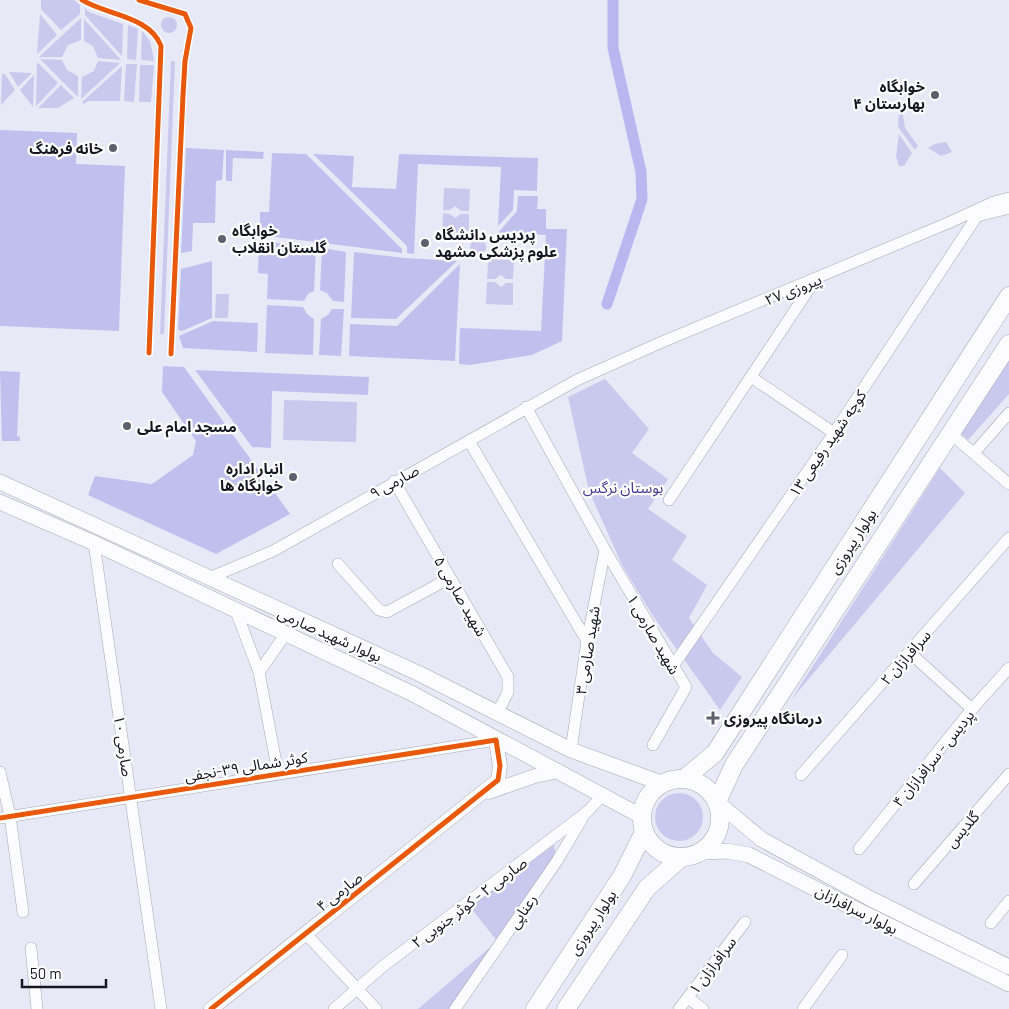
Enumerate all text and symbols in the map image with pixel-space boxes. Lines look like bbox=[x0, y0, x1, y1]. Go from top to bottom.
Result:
place label: خوابگاه بهارستان ۴ bbox=[853, 77, 926, 113]
marker: خوابگاه بهارستان ۴ bbox=[929, 89, 941, 101]
place label: خانه فرهنگ bbox=[29, 139, 104, 158]
marker: خانه فرهنگ bbox=[107, 142, 119, 154]
place label: خوابگاه گلستان انقلاب bbox=[232, 221, 327, 256]
place label: پردیس دانشگاه علوم پزشکی مشهد bbox=[435, 225, 557, 263]
marker: خوابگاه گلستان انقلاب bbox=[216, 233, 228, 245]
marker: پردیس دانشگاه علوم پزشکی مشهد bbox=[419, 237, 431, 249]
street label: پیروزی ۲۷ bbox=[762, 269, 825, 311]
street label: کوچه شهید رفیعی ۱۳ bbox=[785, 386, 871, 501]
place label: مسجد امام علی bbox=[137, 417, 237, 438]
marker: مسجد امام علی bbox=[121, 420, 133, 432]
place label: انبار اداره خوابگاه ها bbox=[220, 459, 284, 495]
street label: صارمی ۹ bbox=[366, 460, 422, 503]
marker: انبار اداره خوابگاه ها bbox=[287, 471, 299, 483]
park label: بوستان نرگس bbox=[583, 478, 663, 497]
street label: بولوار پیروزی bbox=[824, 505, 881, 578]
street label: شهید صارمی ۵ bbox=[430, 553, 491, 640]
street label: شهید صارمی ۱ bbox=[623, 591, 684, 678]
street label: بولوار شهید صارمی bbox=[275, 603, 385, 666]
street label: شهید صارمی ۳ bbox=[571, 604, 604, 696]
street label: سرافرازان ۲ bbox=[876, 626, 935, 689]
street label: پردیس - سرافرازان ۴ bbox=[888, 706, 979, 812]
place label: درمانگاه پیروزی bbox=[724, 709, 822, 729]
marker: درمانگاه پیروزی bbox=[706, 711, 720, 725]
street label: صارمی ۱۰ bbox=[110, 714, 137, 778]
street label: کوثر شمالی ۳۹-نجفی bbox=[183, 747, 310, 786]
street label: گلدیس bbox=[941, 807, 984, 851]
street label: صارمی ۲ - کوثر جنوبی ۲ bbox=[408, 853, 531, 952]
street label: صارمی ۴ bbox=[312, 867, 366, 915]
street label: بولوار سرافرازان bbox=[812, 881, 901, 938]
street label: بولوار پیروزی bbox=[564, 886, 621, 959]
street label: رعناپی bbox=[504, 890, 542, 933]
street label: سرافرازان ۱ bbox=[685, 933, 740, 998]
scale bar bbox=[22, 956, 106, 988]
text: 50 m bbox=[30, 964, 62, 982]

